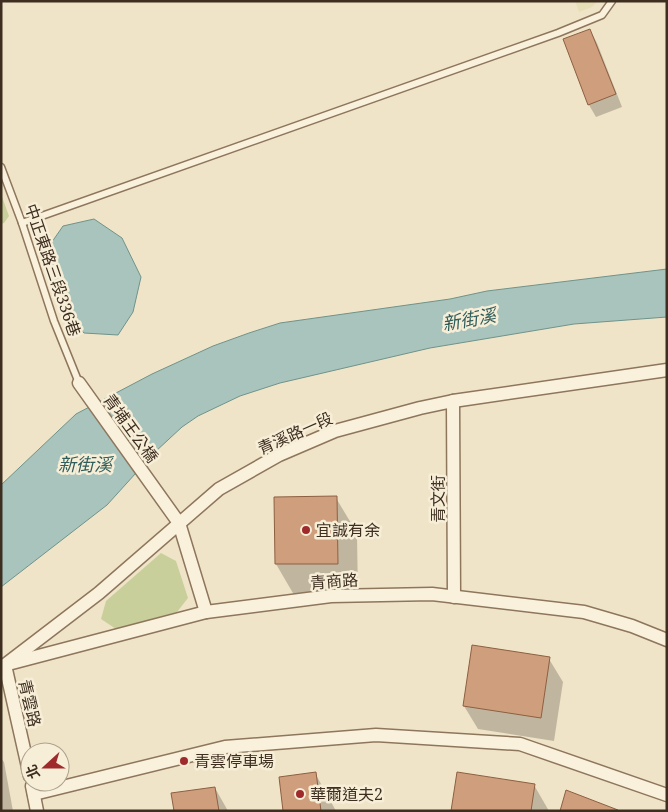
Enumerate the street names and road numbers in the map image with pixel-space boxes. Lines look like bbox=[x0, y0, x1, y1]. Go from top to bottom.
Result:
street label: 中正東路三段336巷 bbox=[20, 201, 86, 339]
street label: 青埔王公橋 bbox=[99, 389, 163, 467]
street label: 青溪路一段 bbox=[254, 407, 336, 459]
street label: 青文街 bbox=[427, 475, 449, 523]
street label: 青商路 bbox=[309, 568, 359, 594]
street label: 青雲路 bbox=[14, 677, 46, 729]

